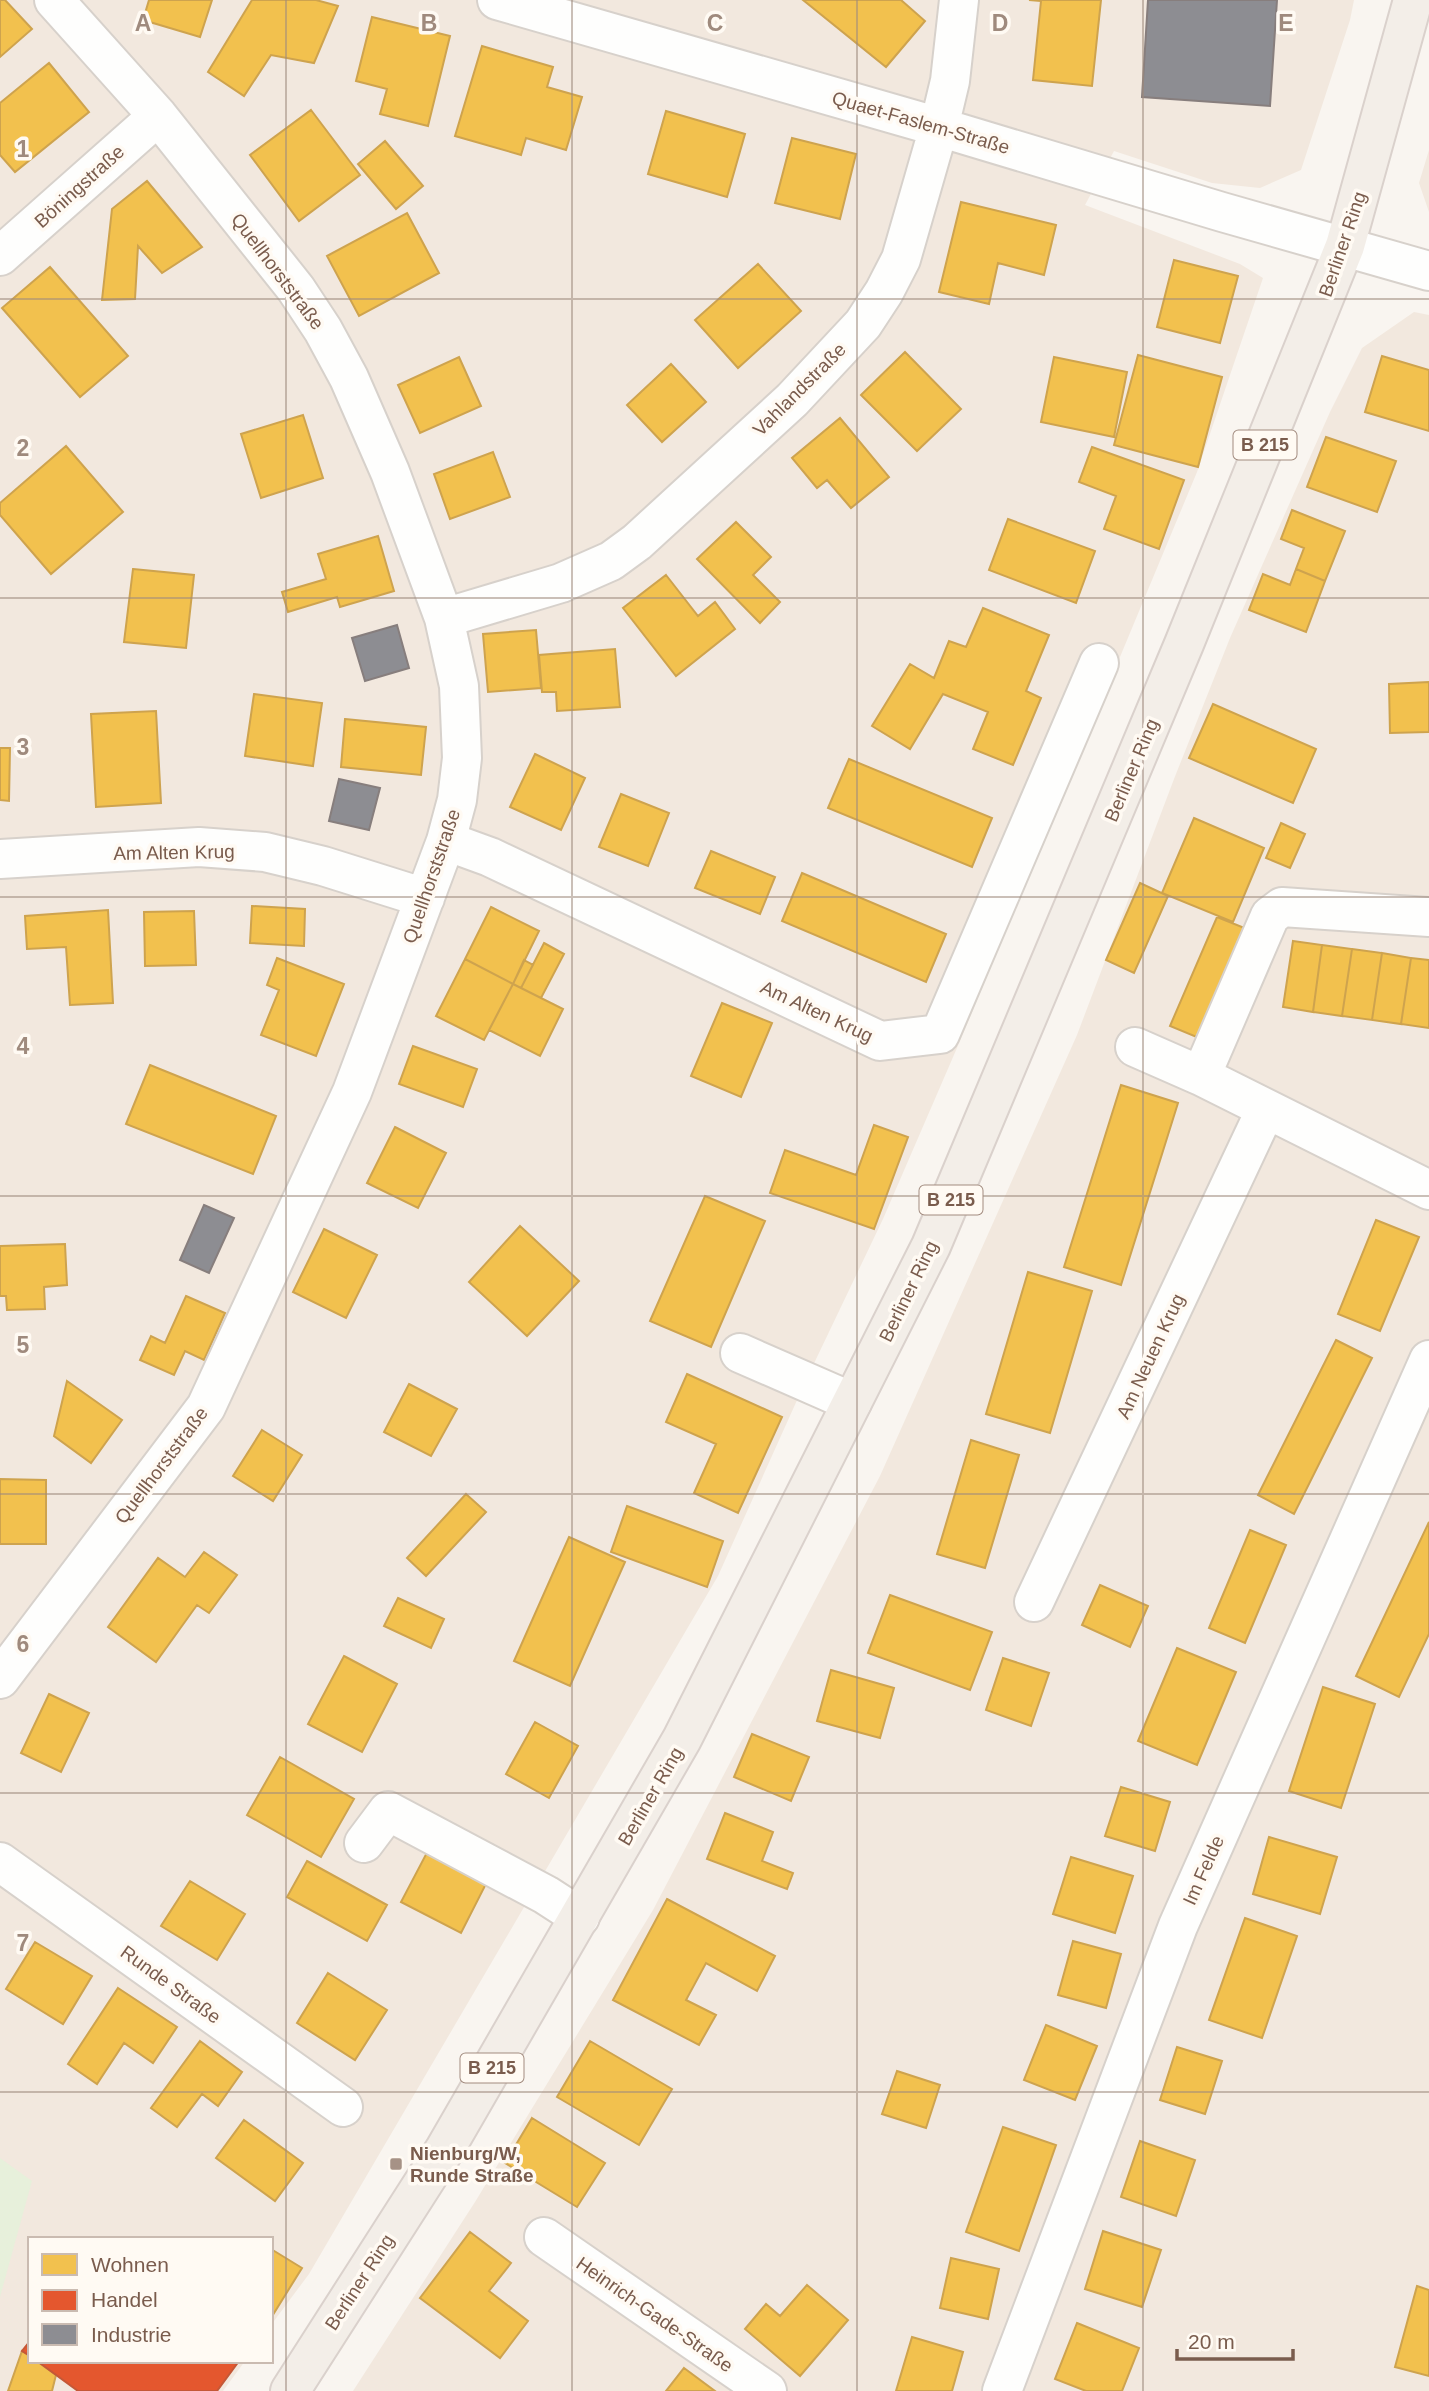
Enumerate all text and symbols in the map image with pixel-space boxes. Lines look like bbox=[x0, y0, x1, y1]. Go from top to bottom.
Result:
text: A bbox=[135, 10, 151, 36]
text: B bbox=[421, 10, 437, 36]
text: C bbox=[707, 10, 723, 36]
text: D bbox=[992, 10, 1008, 36]
text: E bbox=[1278, 10, 1294, 36]
street label: Quaet-Faslem-Straße bbox=[830, 87, 1012, 158]
text: 1 bbox=[17, 136, 30, 162]
street label: Böningstraße bbox=[30, 141, 128, 232]
street label: Berliner Ring bbox=[1315, 189, 1370, 300]
street label: Quellhorststraße bbox=[227, 209, 328, 334]
street label: Vahlandstraße bbox=[749, 339, 850, 440]
road number: B 215 bbox=[1234, 430, 1296, 460]
text: 2 bbox=[17, 435, 29, 461]
street label: Berliner Ring bbox=[1100, 716, 1163, 825]
text: 3 bbox=[17, 734, 29, 760]
street label: Quellhorststraße bbox=[399, 806, 464, 946]
street label: Am Alten Krug bbox=[113, 841, 235, 864]
street label: Am Alten Krug bbox=[757, 976, 876, 1047]
text: 4 bbox=[17, 1033, 30, 1059]
road number: B 215 bbox=[920, 1185, 982, 1214]
street label: Berliner Ring bbox=[875, 1237, 942, 1345]
street label: Am Neuen Krug bbox=[1112, 1291, 1189, 1422]
text: 5 bbox=[17, 1332, 30, 1358]
street label: Quellhorststraße bbox=[111, 1403, 212, 1528]
text: 6 bbox=[17, 1631, 29, 1657]
street label: Berliner Ring bbox=[614, 1743, 687, 1849]
street label: Im Felde bbox=[1179, 1832, 1228, 1908]
text: 7 bbox=[17, 1930, 29, 1956]
street label: Runde Straße bbox=[117, 1941, 225, 2028]
road number: B 215 bbox=[461, 2054, 524, 2082]
place label: Nienburg/W, Runde Straße bbox=[410, 2143, 534, 2186]
marker: Nienburg/W, Runde Straße bbox=[388, 2156, 404, 2172]
street label: Berliner Ring bbox=[321, 2230, 398, 2334]
legend bbox=[28, 2237, 273, 2363]
text: Wohnen bbox=[91, 2253, 169, 2276]
street label: Heinrich-Gade-Straße bbox=[573, 2253, 737, 2376]
text: Handel bbox=[91, 2288, 158, 2311]
scale bar bbox=[1177, 2318, 1292, 2362]
text: Industrie bbox=[91, 2323, 172, 2346]
text: 20 m bbox=[1188, 2330, 1235, 2353]

